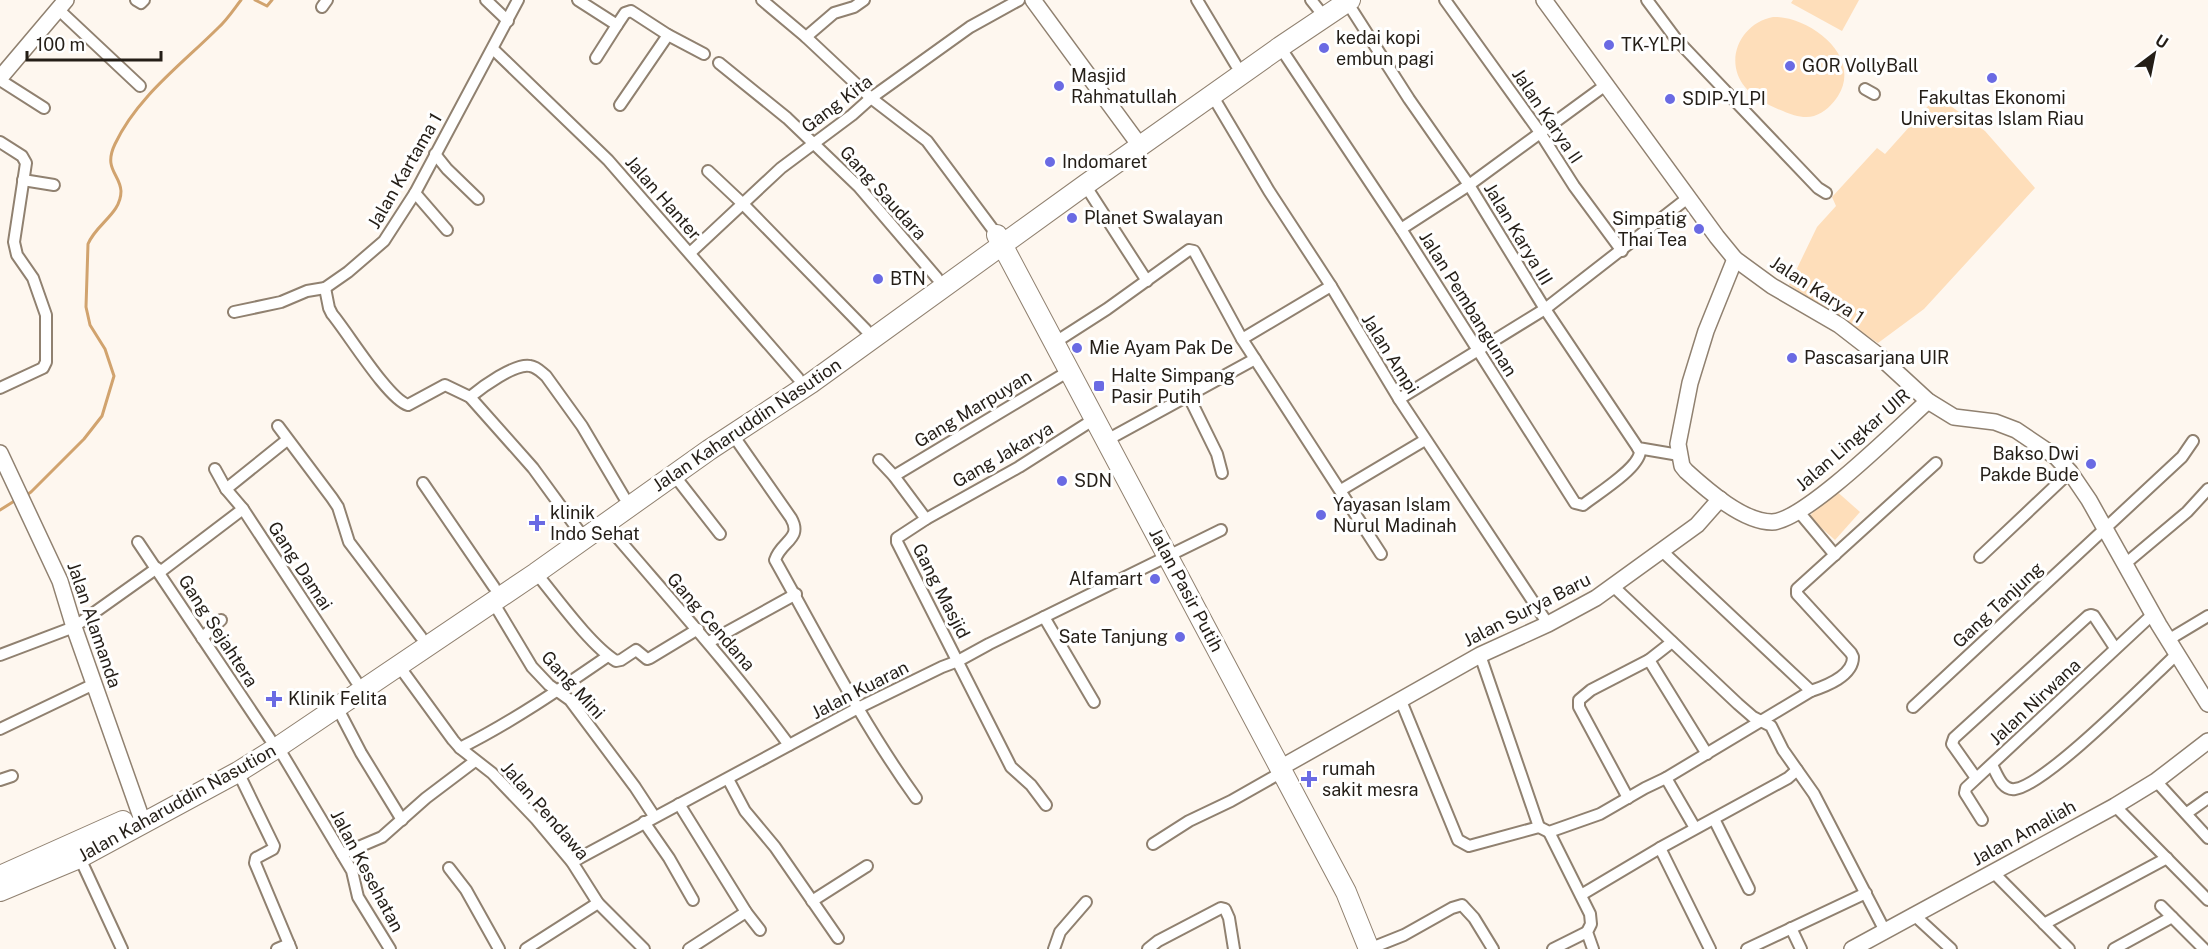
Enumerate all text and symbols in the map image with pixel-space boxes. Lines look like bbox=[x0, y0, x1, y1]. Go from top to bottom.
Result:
scale bar bbox=[27, 24, 160, 62]
north arrow bbox=[2124, 24, 2184, 84]
place label: kedai kopi embun pagi bbox=[1336, 27, 1434, 69]
text: U bbox=[2152, 31, 2172, 53]
text: 100 m bbox=[36, 34, 85, 55]
place label: TK-YLPI bbox=[1621, 34, 1686, 55]
marker: TK-YLPI bbox=[1602, 38, 1616, 52]
marker: kedai kopi embun pagi bbox=[1317, 41, 1331, 55]
place label: GOR VollyBall bbox=[1802, 55, 1919, 76]
marker: GOR VollyBall bbox=[1783, 59, 1797, 73]
street label: Jalan Karya II bbox=[1508, 64, 1587, 167]
place label: Masjid Rahmatullah bbox=[1071, 65, 1177, 107]
street label: Gang Kita bbox=[797, 70, 876, 137]
marker: Fakultas Ekonomi Universitas Islam Riau bbox=[1985, 71, 1999, 85]
marker: Masjid Rahmatullah bbox=[1052, 79, 1066, 93]
place label: Fakultas Ekonomi Universitas Islam Riau bbox=[1900, 87, 2084, 129]
place label: SDIP-YLPI bbox=[1682, 88, 1766, 109]
marker: SDIP-YLPI bbox=[1663, 92, 1677, 106]
street label: Jalan Kartama 1 bbox=[363, 109, 446, 232]
street label: Gang Saudara bbox=[836, 141, 931, 244]
street label: Jalan Hanter bbox=[621, 151, 706, 244]
place label: Indomaret bbox=[1062, 151, 1148, 172]
marker: Indomaret bbox=[1043, 155, 1057, 169]
street label: Jalan Karya III bbox=[1480, 179, 1557, 289]
place label: Planet Swalayan bbox=[1084, 207, 1223, 228]
place label: Simpatig Thai Tea bbox=[1612, 208, 1687, 250]
marker: Planet Swalayan bbox=[1065, 211, 1079, 225]
marker: Simpatig Thai Tea bbox=[1692, 222, 1706, 236]
street label: Jalan Pembangunan bbox=[1415, 227, 1522, 380]
street label: Jalan Karya 1 bbox=[1766, 252, 1868, 328]
place label: BTN bbox=[890, 268, 926, 289]
marker: BTN bbox=[871, 272, 885, 286]
street label: Jalan Ampi bbox=[1358, 310, 1423, 398]
place label: Mie Ayam Pak De bbox=[1089, 337, 1233, 358]
marker: Mie Ayam Pak De bbox=[1070, 341, 1084, 355]
place label: Pascasarjana UIR bbox=[1804, 347, 1949, 368]
marker: Pascasarjana UIR bbox=[1785, 351, 1799, 365]
street label: Jalan Kaharuddin Nasution bbox=[649, 354, 845, 496]
street label: Gang Marpuyan bbox=[910, 365, 1035, 452]
place label: Halte Simpang Pasir Putih bbox=[1111, 365, 1235, 407]
marker: Halte Simpang Pasir Putih bbox=[1092, 379, 1106, 393]
street label: Jalan Lingkar UIR bbox=[1791, 384, 1914, 495]
street label: Gang Jakarya bbox=[949, 417, 1057, 492]
place label: Bakso Dwi Pakde Bude bbox=[1979, 443, 2079, 485]
marker: Bakso Dwi Pakde Bude bbox=[2084, 457, 2098, 471]
place label: SDN bbox=[1074, 470, 1112, 491]
marker: SDN bbox=[1055, 474, 1069, 488]
place label: Yayasan Islam Nurul Madinah bbox=[1333, 494, 1457, 536]
place label: klinik Indo Sehat bbox=[550, 502, 640, 544]
marker: Yayasan Islam Nurul Madinah bbox=[1314, 508, 1328, 522]
marker: klinik Indo Sehat bbox=[528, 514, 546, 532]
street label: Gang Damai bbox=[264, 517, 337, 614]
street label: Jalan Pasir Putih bbox=[1145, 524, 1228, 655]
street label: Gang Masjid bbox=[908, 540, 974, 642]
street label: Gang Tanjung bbox=[1948, 557, 2047, 652]
street label: Jalan Alamanda bbox=[63, 559, 126, 691]
street label: Gang Cendana bbox=[663, 568, 760, 675]
place label: Alfamart bbox=[1069, 568, 1143, 589]
street label: Jalan Surya Baru bbox=[1460, 568, 1594, 651]
street label: Gang Sejahtera bbox=[174, 571, 263, 691]
marker: Alfamart bbox=[1148, 572, 1162, 586]
place label: Sate Tanjung bbox=[1058, 626, 1168, 647]
marker: Sate Tanjung bbox=[1173, 630, 1187, 644]
street label: Gang Mini bbox=[537, 646, 609, 723]
street label: Jalan Nirwana bbox=[1985, 654, 2084, 749]
street label: Jalan Kuaran bbox=[808, 656, 912, 723]
place label: Klinik Felita bbox=[288, 688, 387, 709]
marker: Klinik Felita bbox=[265, 690, 283, 708]
street label: Jalan Kaharuddin Nasution bbox=[74, 739, 279, 866]
street label: Jalan Pendawa bbox=[497, 757, 594, 864]
place label: rumah sakit mesra bbox=[1322, 758, 1419, 800]
marker: rumah sakit mesra bbox=[1300, 770, 1318, 788]
street label: Jalan Amaliah bbox=[1968, 795, 2079, 870]
street label: Jalan Kesehatan bbox=[326, 806, 409, 935]

